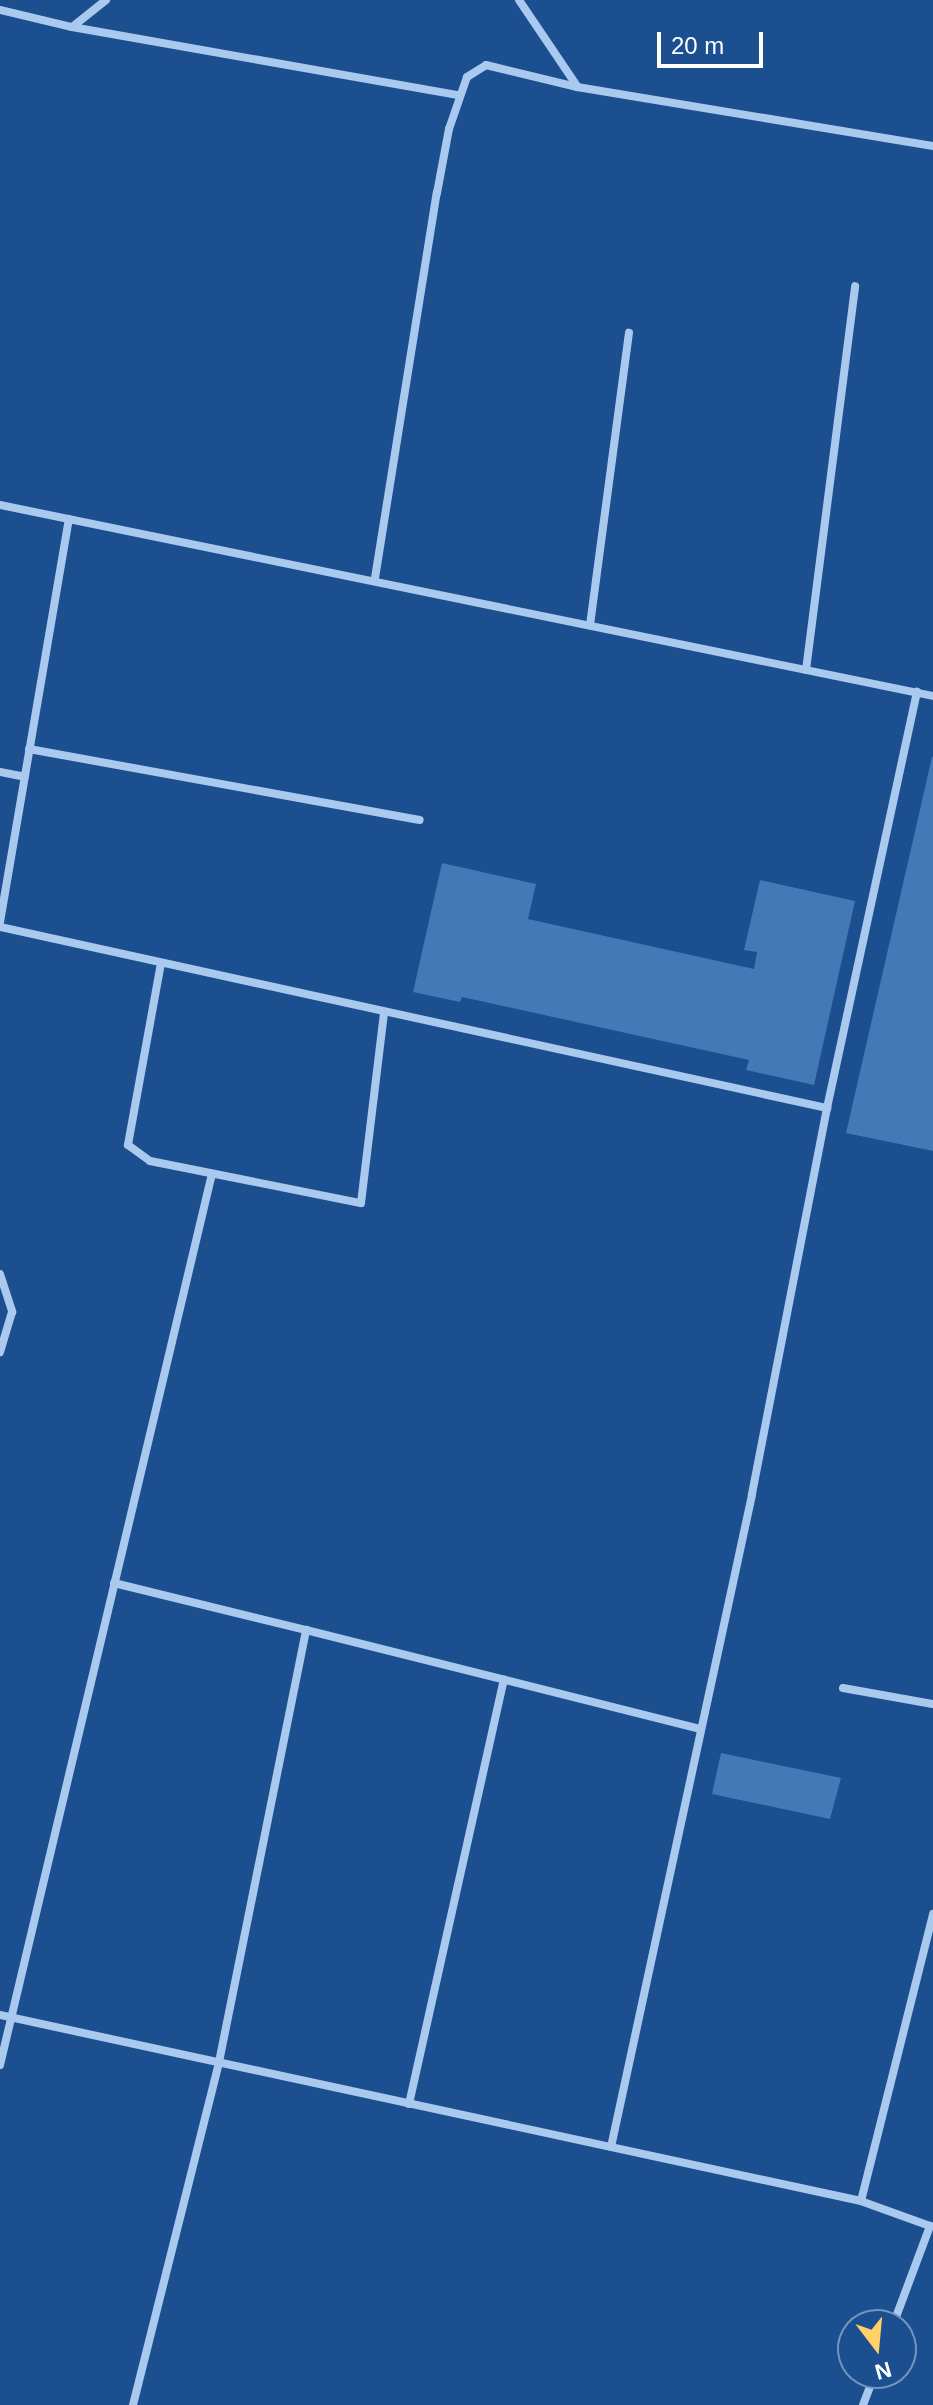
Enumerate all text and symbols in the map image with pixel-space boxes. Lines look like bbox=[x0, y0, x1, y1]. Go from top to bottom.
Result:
scale bar bbox=[661, 16, 767, 66]
text: 20 m bbox=[671, 32, 724, 59]
north arrow bbox=[837, 2309, 917, 2389]
text: N bbox=[872, 2356, 894, 2385]

